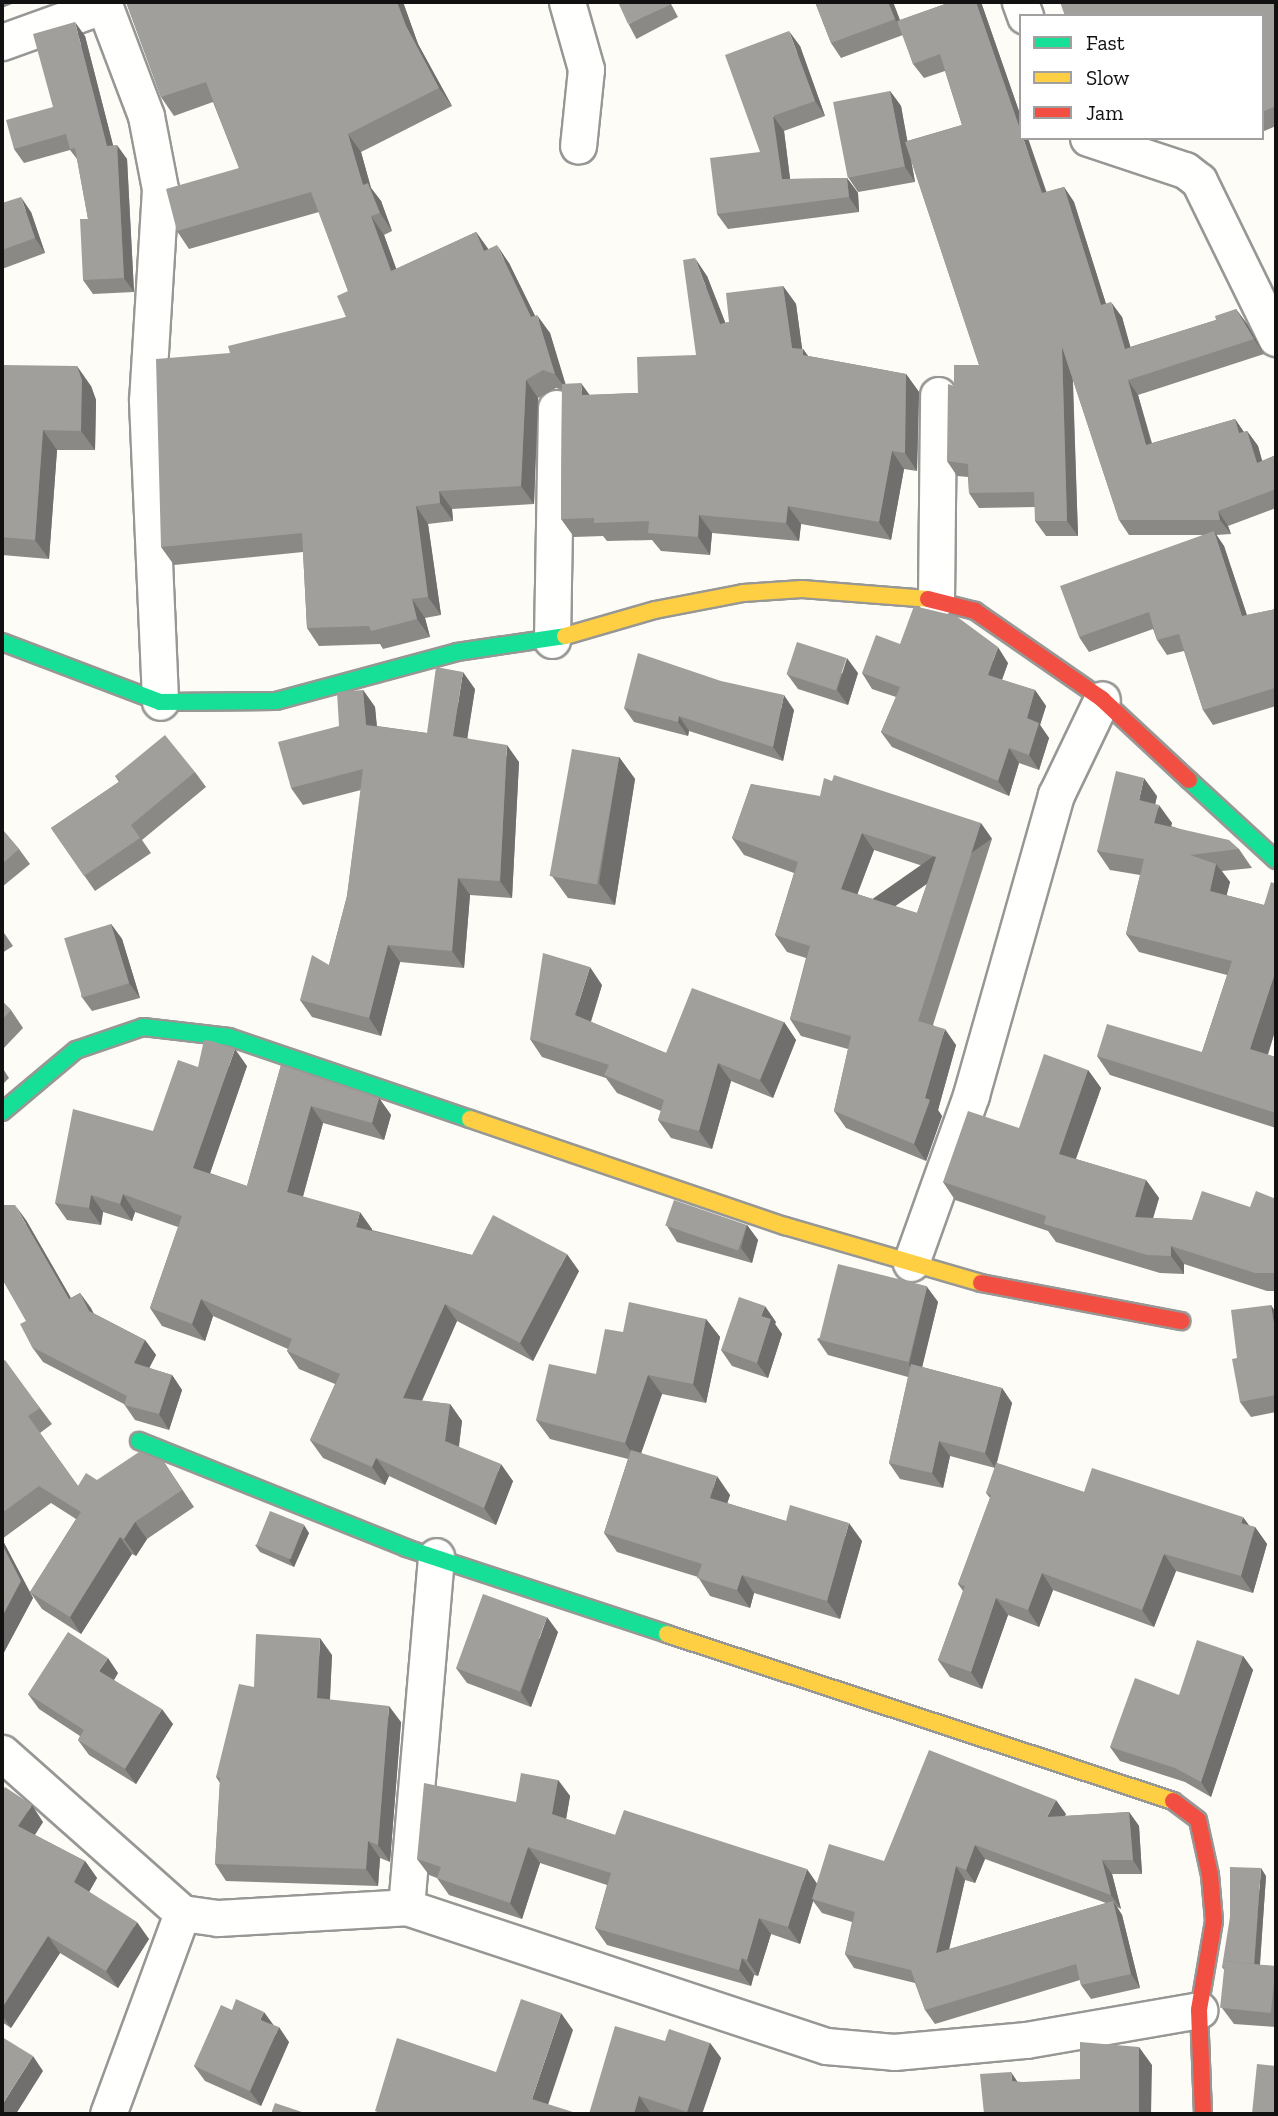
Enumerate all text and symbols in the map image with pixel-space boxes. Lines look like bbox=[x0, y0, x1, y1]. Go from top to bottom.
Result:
legend bbox=[1019, 14, 1264, 140]
text: Fast bbox=[1086, 30, 1125, 55]
text: Slow bbox=[1086, 65, 1129, 90]
text: Jam bbox=[1086, 100, 1123, 125]

